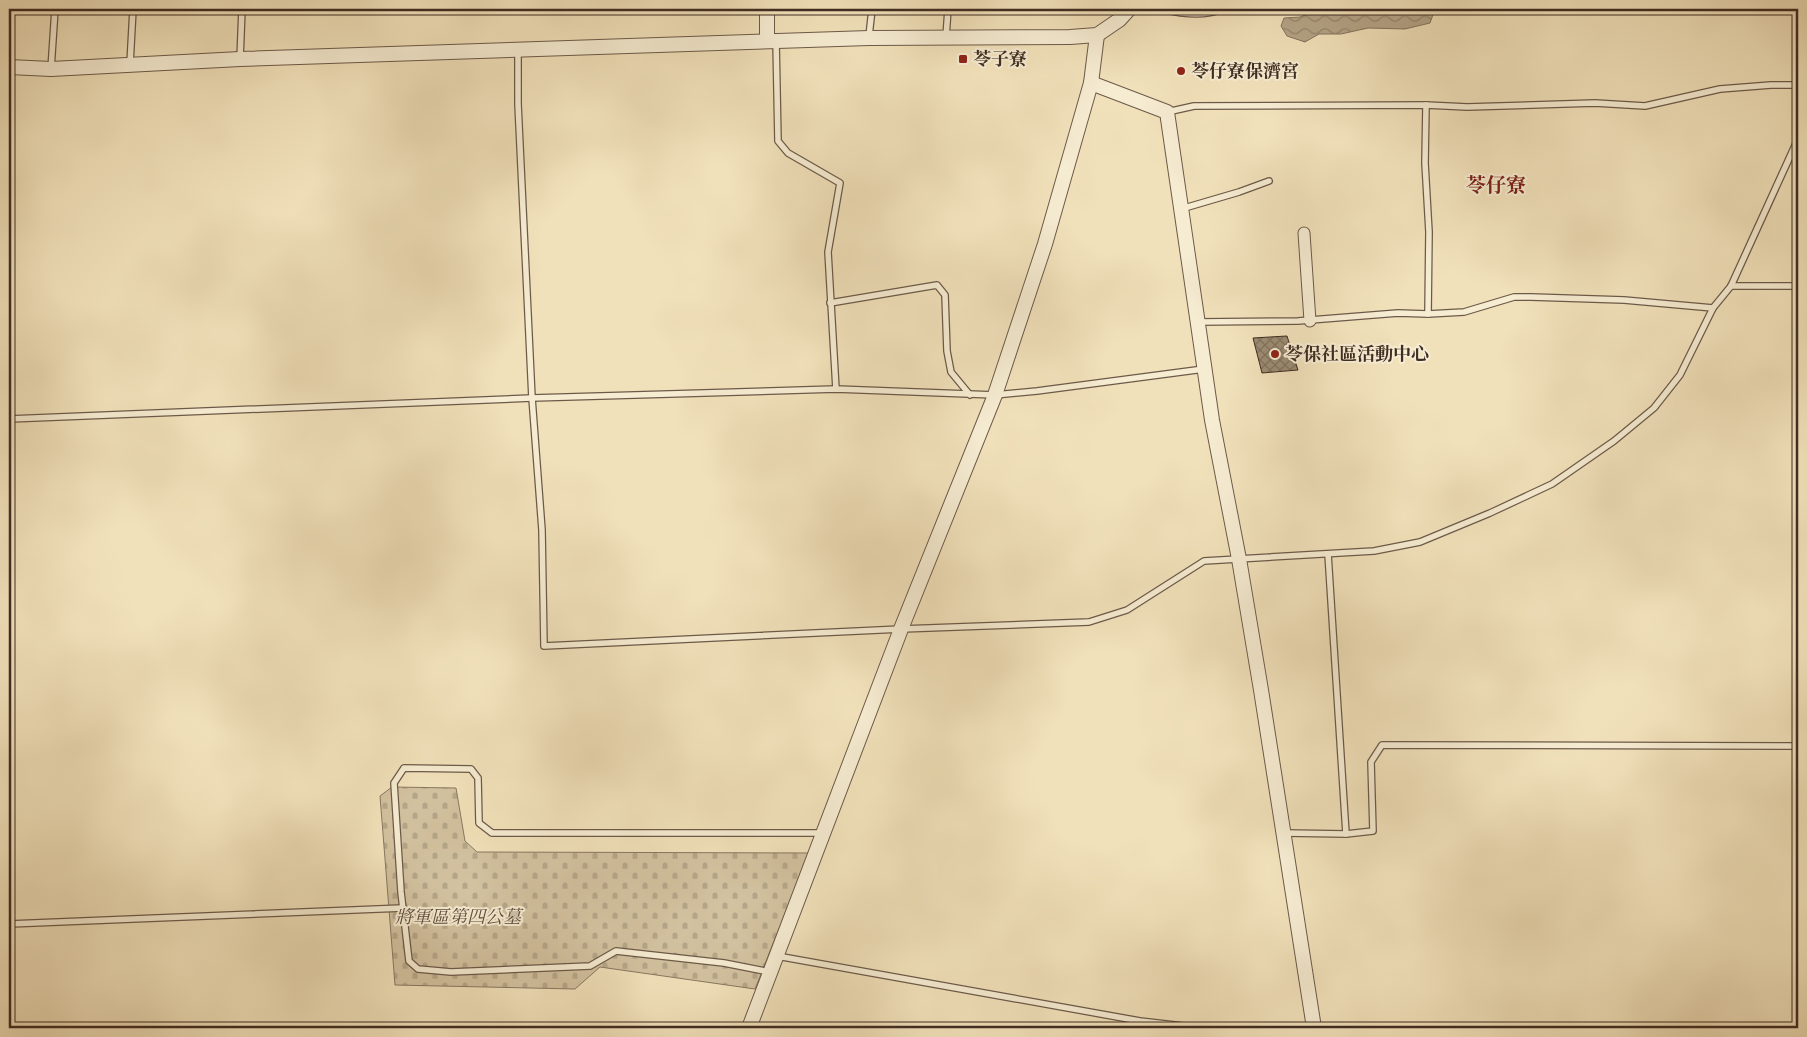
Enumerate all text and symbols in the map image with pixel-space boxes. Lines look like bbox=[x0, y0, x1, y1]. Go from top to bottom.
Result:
place label: 苓子寮 bbox=[973, 48, 1027, 71]
marker: 苓子寮 bbox=[957, 53, 969, 65]
place label: 苓仔寮保濟宮 bbox=[1191, 60, 1299, 83]
marker: 苓仔寮保濟宮 bbox=[1175, 65, 1187, 77]
district label: 苓仔寮 bbox=[1466, 174, 1526, 199]
place label: 苓保社區活動中心 bbox=[1285, 343, 1429, 366]
marker: 苓保社區活動中心 bbox=[1269, 348, 1281, 360]
park label: 將軍區第四公墓 bbox=[395, 906, 524, 929]

